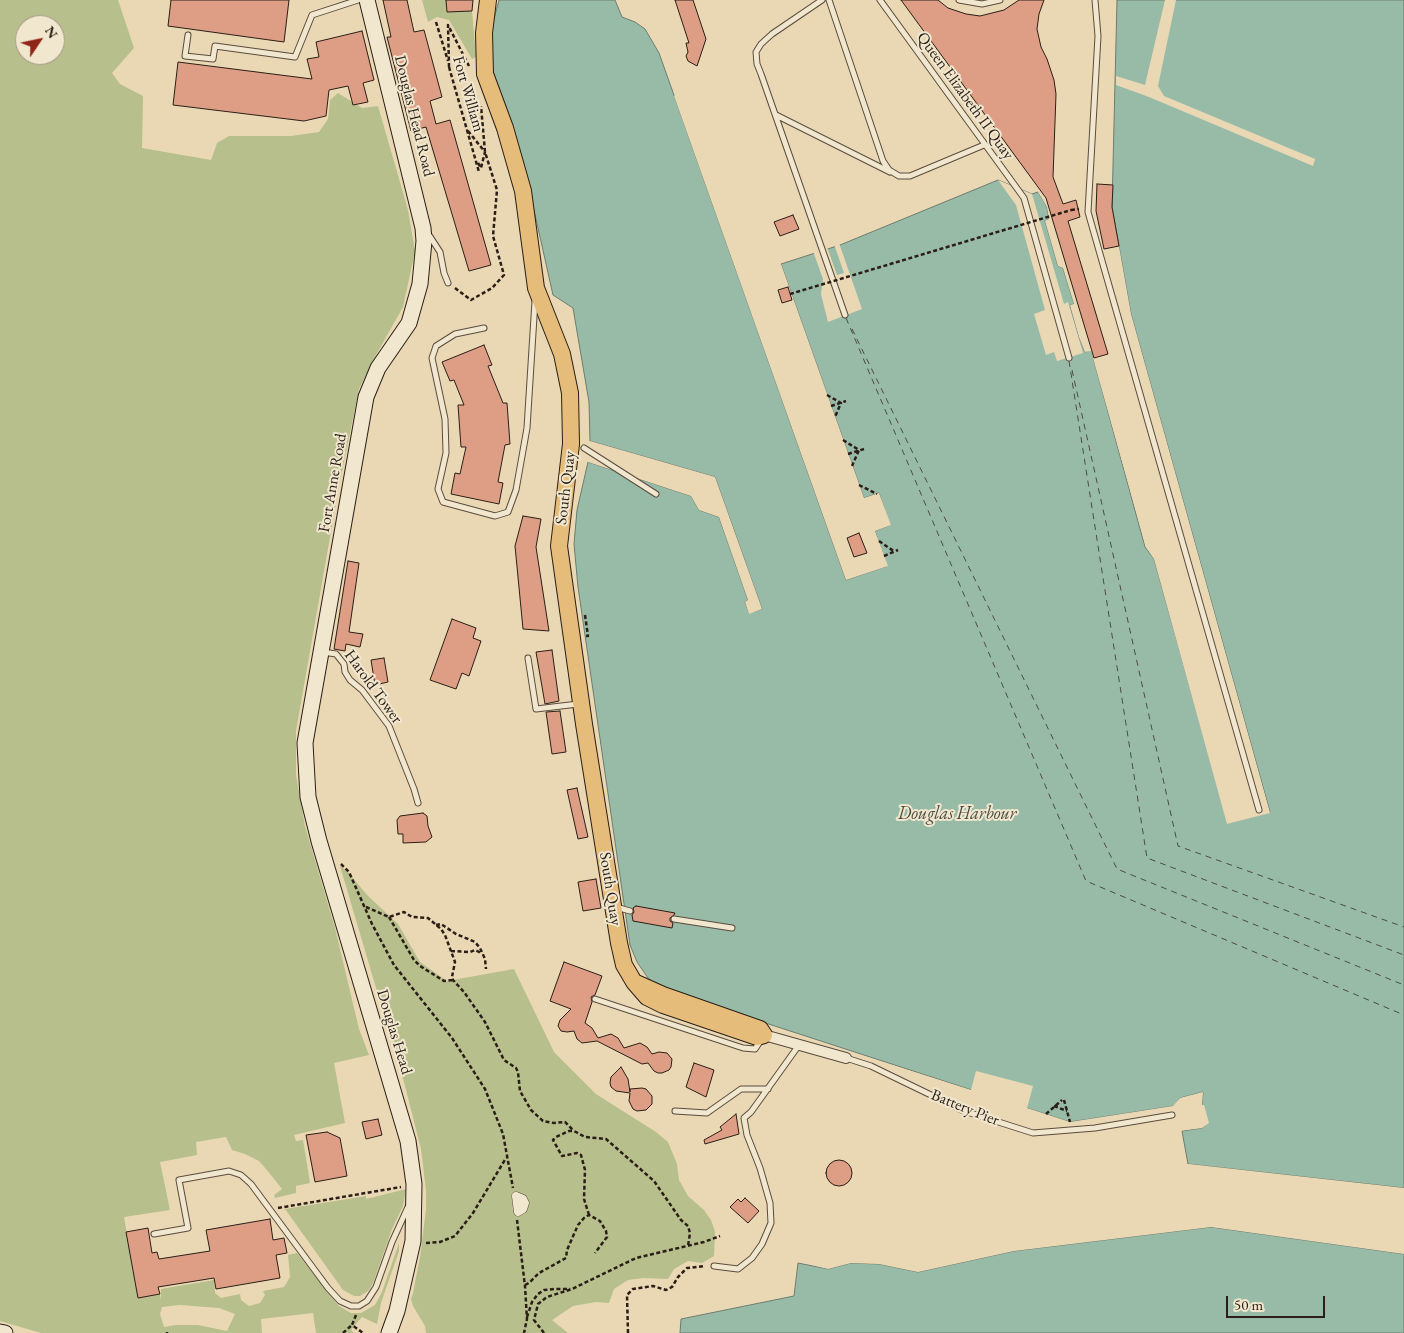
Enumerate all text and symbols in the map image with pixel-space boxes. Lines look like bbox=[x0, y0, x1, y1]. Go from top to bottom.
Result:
north arrow bbox=[15, 15, 65, 65]
text: N bbox=[41, 22, 62, 42]
street label: Queen Elizabeth II Quay bbox=[912, 29, 1018, 163]
street label: Douglas Head Road bbox=[390, 53, 438, 179]
street label: Fort William bbox=[448, 54, 488, 134]
street label: Fort Anne Road bbox=[315, 432, 351, 534]
street label: South Quay bbox=[552, 450, 580, 526]
street label: Harold Tower bbox=[340, 646, 406, 728]
water label: Douglas Harbour bbox=[898, 803, 1016, 825]
street label: South Quay bbox=[595, 851, 625, 927]
street label: Douglas Head bbox=[372, 987, 416, 1077]
street label: Battery Pier bbox=[928, 1086, 1002, 1130]
scale bar bbox=[1229, 1286, 1328, 1318]
text: 50 m bbox=[1234, 1295, 1263, 1314]

